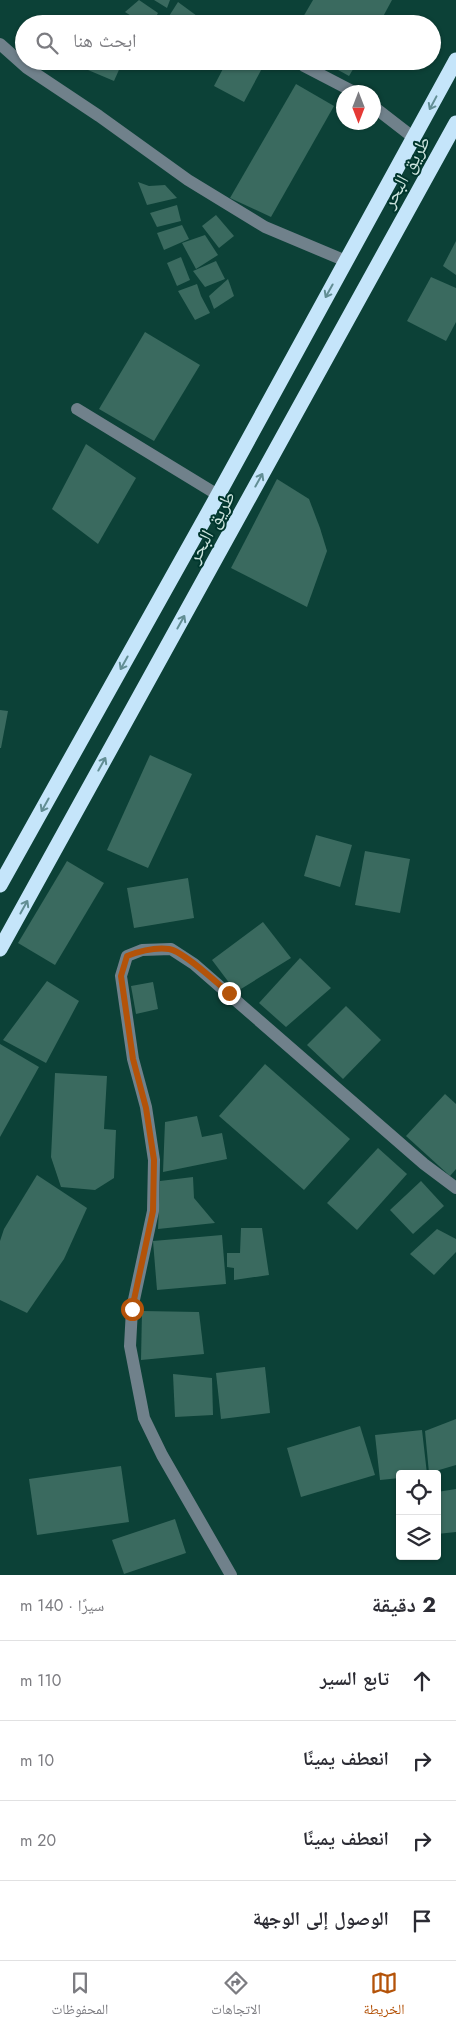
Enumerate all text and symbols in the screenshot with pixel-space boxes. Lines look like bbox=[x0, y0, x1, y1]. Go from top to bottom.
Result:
search box bbox=[15, 15, 441, 70]
text: ابحث هنا bbox=[73, 27, 137, 54]
icon: search bbox=[33, 29, 61, 57]
north arrow bbox=[336, 85, 381, 130]
one-way arrow bbox=[428, 95, 437, 110]
street label: طريق البحر bbox=[375, 131, 437, 214]
one-way arrow bbox=[324, 284, 334, 299]
one-way arrow bbox=[255, 473, 265, 488]
street label: طريق البحر bbox=[180, 486, 242, 569]
one-way arrow bbox=[176, 615, 186, 630]
one-way arrow bbox=[119, 656, 129, 671]
one-way arrow bbox=[97, 757, 107, 772]
one-way arrow bbox=[39, 797, 49, 812]
one-way arrow bbox=[19, 900, 29, 914]
route end bbox=[218, 982, 241, 1005]
route start bbox=[121, 1298, 144, 1321]
map controls bbox=[396, 1470, 441, 1560]
button: locate bbox=[396, 1470, 441, 1515]
button: layers bbox=[396, 1515, 441, 1560]
text: 2 دقيقة bbox=[372, 1590, 436, 1620]
text: سيرًا · 140 m bbox=[20, 1594, 104, 1617]
text: تابع السير bbox=[320, 1665, 389, 1692]
icon: ahead bbox=[408, 1667, 436, 1695]
text: 110 m bbox=[20, 1669, 61, 1692]
text: انعطف يمينًا bbox=[303, 1745, 389, 1772]
icon: right bbox=[408, 1747, 436, 1775]
text: 10 m bbox=[20, 1749, 54, 1772]
text: انعطف يمينًا bbox=[303, 1825, 389, 1852]
icon: right bbox=[408, 1827, 436, 1855]
text: 20 m bbox=[20, 1829, 56, 1852]
text: الوصول إلى الوجهة bbox=[253, 1905, 389, 1932]
icon: arrive bbox=[408, 1907, 436, 1935]
tab: المحفوظات bbox=[51, 1969, 108, 2023]
tab: الاتجاهات bbox=[211, 1969, 261, 2023]
tab: الخريطة bbox=[363, 1969, 405, 2023]

